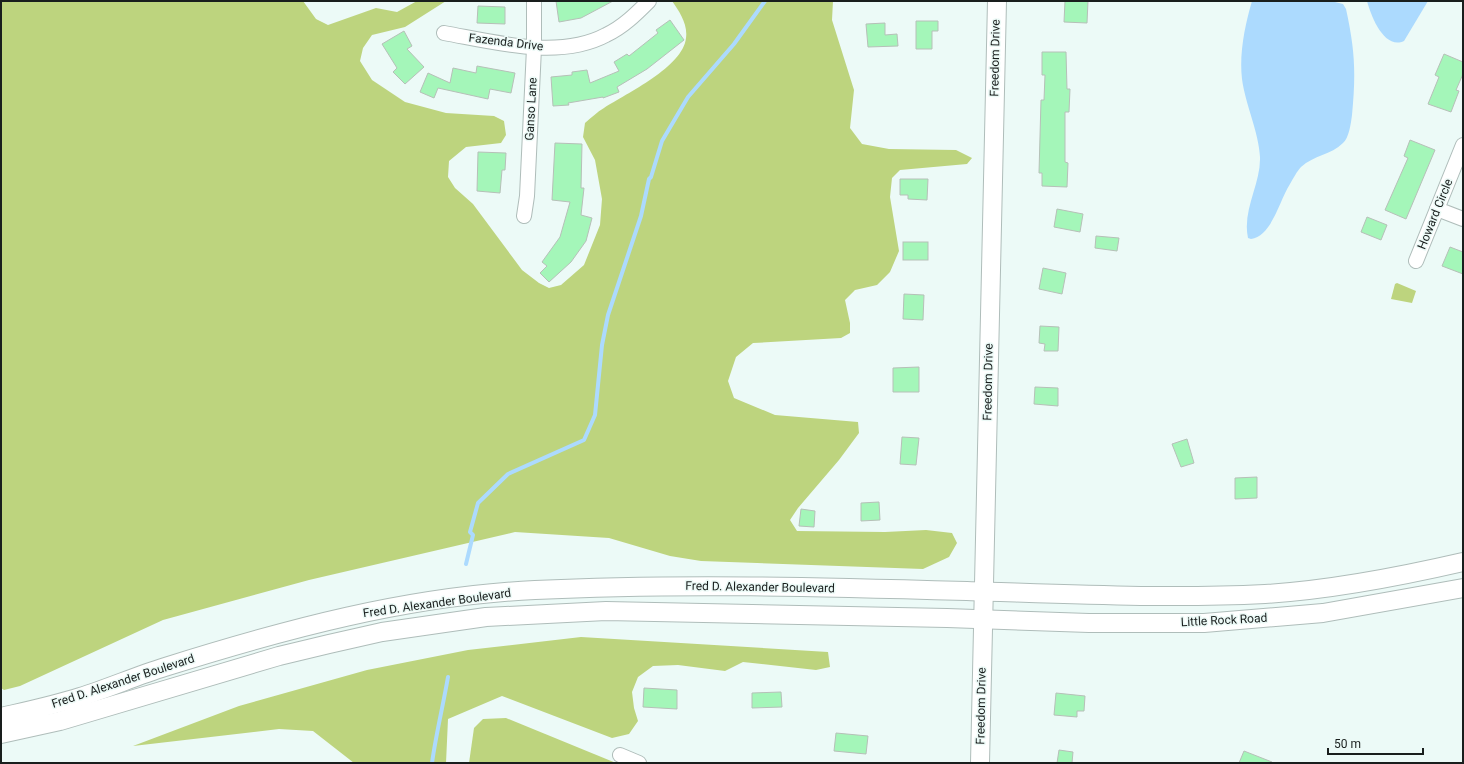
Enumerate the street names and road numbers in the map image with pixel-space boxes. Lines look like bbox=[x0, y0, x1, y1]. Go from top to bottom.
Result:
street label: Freedom Drive bbox=[987, 19, 1003, 97]
street label: Fazenda Drive bbox=[468, 30, 544, 54]
street label: Ganso Lane bbox=[522, 77, 540, 141]
street label: Howard Circle bbox=[1414, 177, 1456, 251]
street label: Freedom Drive bbox=[980, 343, 996, 421]
street label: Fred D. Alexander Boulevard bbox=[685, 579, 835, 595]
street label: Fred D. Alexander Boulevard bbox=[362, 586, 512, 620]
street label: Little Rock Road bbox=[1180, 611, 1268, 629]
street label: Fred D. Alexander Boulevard bbox=[50, 651, 196, 711]
street label: Freedom Drive bbox=[973, 667, 989, 745]

